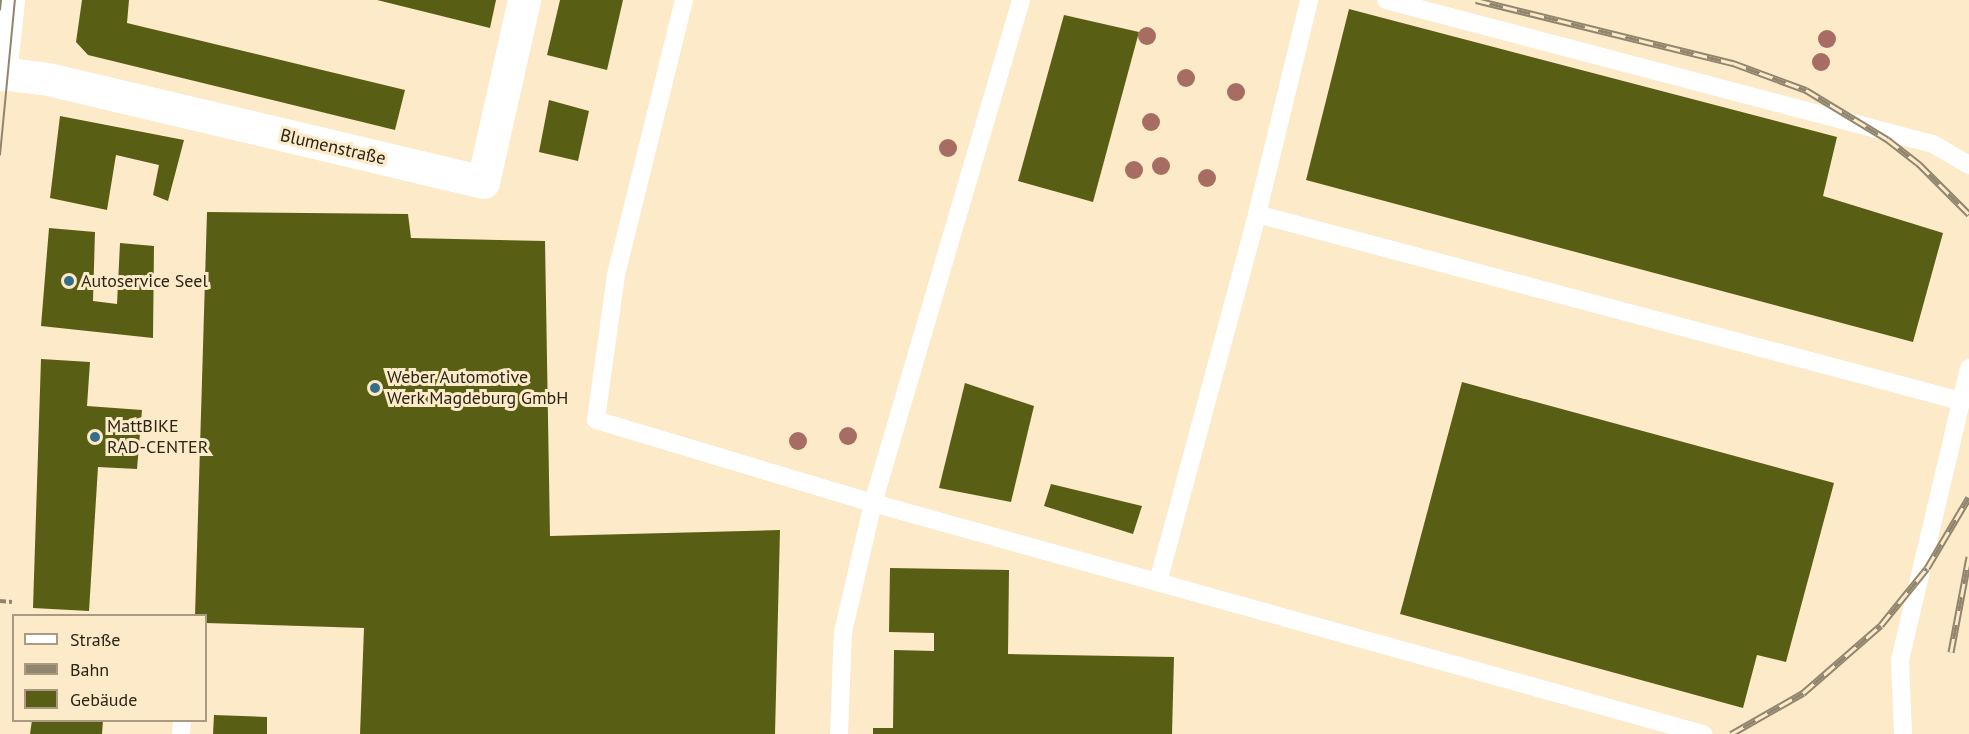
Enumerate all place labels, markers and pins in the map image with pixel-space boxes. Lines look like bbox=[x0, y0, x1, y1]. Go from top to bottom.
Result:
place label: Autoservice Seel bbox=[81, 270, 208, 292]
marker: Autoservice Seel bbox=[62, 274, 76, 288]
place label: Weber Automotive Werk Magdeburg GmbH bbox=[387, 367, 569, 410]
marker: Weber Automotive Werk Magdeburg GmbH bbox=[368, 381, 382, 395]
place label: MattBIKE RAD-CENTER bbox=[107, 416, 208, 458]
marker: MattBIKE RAD-CENTER bbox=[88, 430, 102, 444]

